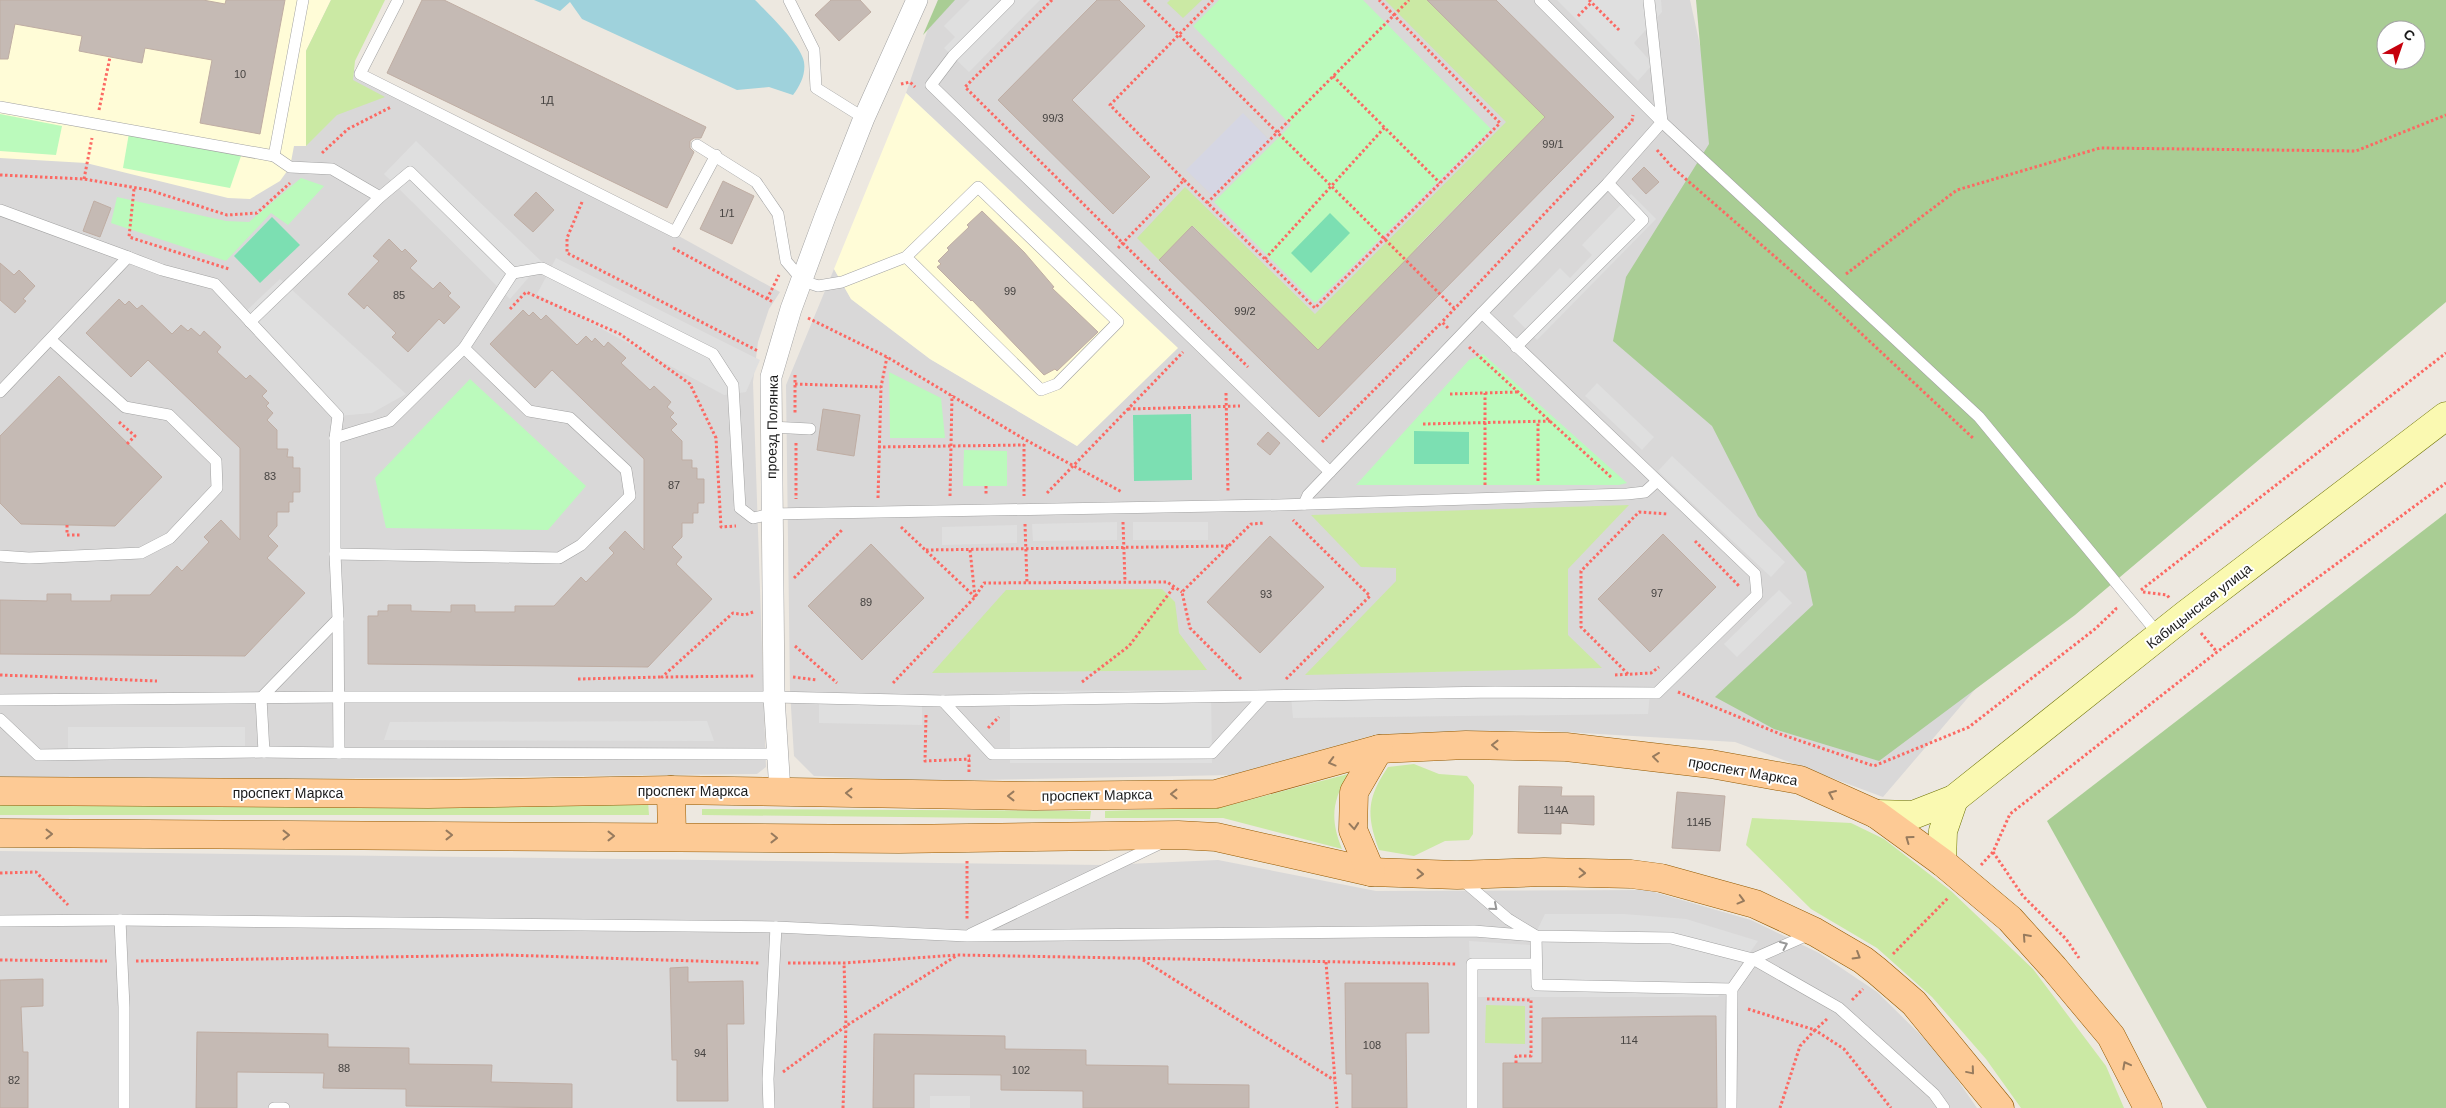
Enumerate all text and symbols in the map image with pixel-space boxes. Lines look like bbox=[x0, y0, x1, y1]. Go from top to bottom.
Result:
north arrow bbox=[2376, 20, 2426, 70]
text: С bbox=[2400, 26, 2418, 44]
house number: 10 bbox=[234, 68, 246, 80]
house number: 1Д bbox=[540, 94, 554, 106]
house number: 99/3 bbox=[1042, 112, 1064, 124]
house number: 99/1 bbox=[1542, 138, 1564, 150]
house number: 1/1 bbox=[719, 207, 735, 219]
house number: 99 bbox=[1004, 285, 1016, 297]
house number: 85 bbox=[393, 289, 405, 301]
house number: 99/2 bbox=[1234, 305, 1256, 317]
street label: проезд Полянка bbox=[763, 375, 781, 479]
house number: 83 bbox=[264, 470, 276, 482]
house number: 87 bbox=[668, 479, 680, 491]
street label: Кабицынская улица bbox=[2143, 560, 2255, 652]
house number: 97 bbox=[1651, 587, 1663, 599]
house number: 93 bbox=[1260, 588, 1272, 600]
house number: 89 bbox=[860, 596, 872, 608]
one-way arrow bbox=[1490, 740, 1498, 750]
one-way arrow bbox=[1652, 752, 1660, 763]
street label: проспект Маркса bbox=[1687, 754, 1799, 789]
one-way arrow bbox=[1328, 756, 1336, 767]
street label: проспект Маркса bbox=[638, 783, 748, 799]
street label: проспект Маркса bbox=[233, 785, 343, 801]
street label: проспект Маркса bbox=[1042, 786, 1153, 804]
one-way arrow bbox=[845, 788, 852, 798]
one-way arrow bbox=[1170, 789, 1178, 799]
one-way arrow bbox=[1828, 790, 1837, 800]
one-way arrow bbox=[1007, 791, 1015, 801]
house number: 114А bbox=[1544, 804, 1569, 816]
house number: 114Б bbox=[1687, 816, 1711, 828]
one-way arrow bbox=[1348, 822, 1359, 830]
one-way arrow bbox=[45, 829, 53, 839]
one-way arrow bbox=[282, 830, 290, 840]
one-way arrow bbox=[445, 830, 453, 840]
one-way arrow bbox=[608, 831, 615, 841]
one-way arrow bbox=[770, 833, 778, 843]
one-way arrow bbox=[1906, 836, 1915, 844]
one-way arrow bbox=[1578, 867, 1586, 878]
one-way arrow bbox=[1416, 869, 1424, 879]
one-way arrow bbox=[1737, 894, 1746, 905]
one-way arrow bbox=[1488, 901, 1497, 910]
one-way arrow bbox=[2023, 934, 2032, 943]
one-way arrow bbox=[1779, 941, 1788, 952]
one-way arrow bbox=[1851, 950, 1860, 960]
house number: 114 bbox=[1620, 1034, 1638, 1046]
house number: 108 bbox=[1363, 1039, 1381, 1051]
house number: 94 bbox=[694, 1047, 706, 1059]
one-way arrow bbox=[2122, 1061, 2132, 1070]
house number: 88 bbox=[338, 1062, 350, 1074]
house number: 102 bbox=[1012, 1064, 1030, 1076]
one-way arrow bbox=[1965, 1065, 1973, 1074]
house number: 82 bbox=[8, 1074, 20, 1086]

